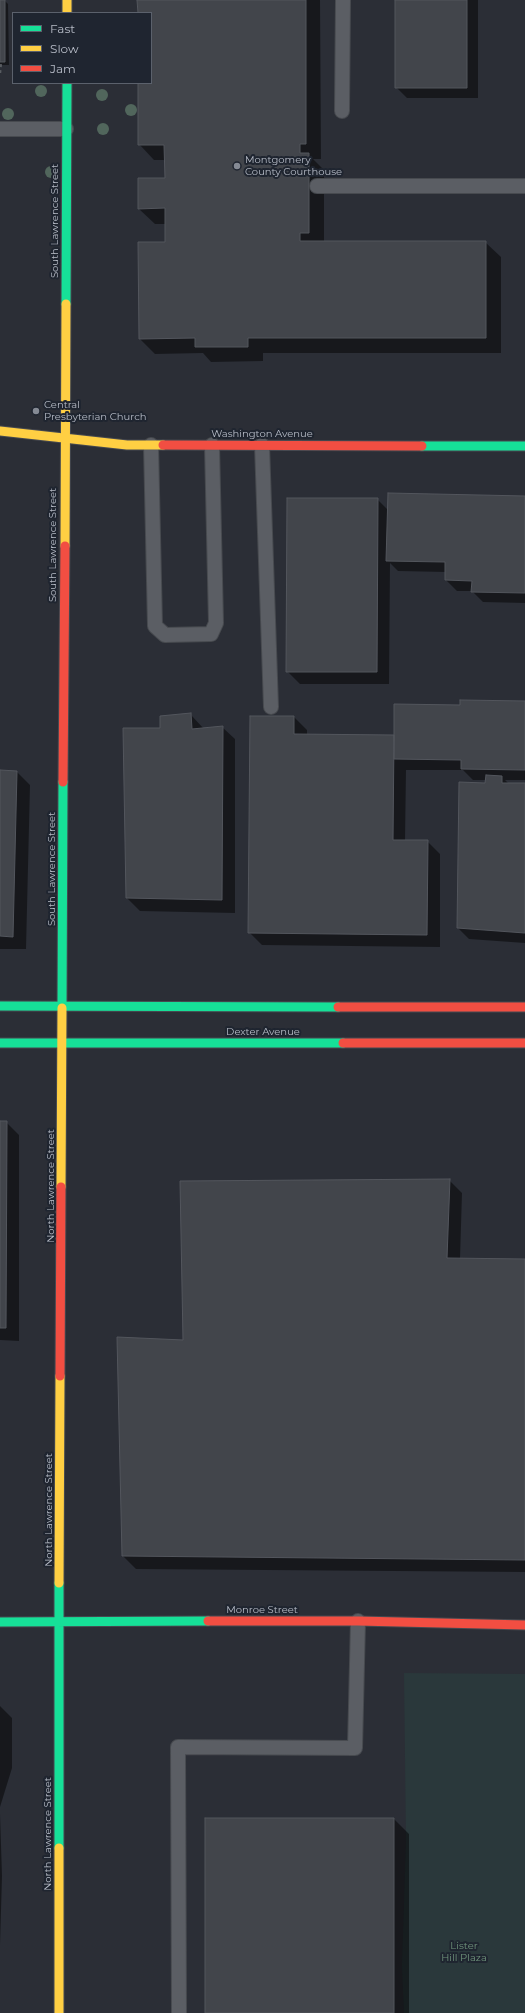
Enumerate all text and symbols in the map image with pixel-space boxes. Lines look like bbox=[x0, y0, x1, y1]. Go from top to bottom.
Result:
legend bbox=[12, 12, 152, 84]
text: Fast bbox=[50, 21, 75, 36]
text: Slow bbox=[50, 41, 79, 56]
text: Jam bbox=[50, 61, 76, 76]
place label: Montgomery County Courthouse bbox=[245, 154, 342, 178]
marker: Montgomery County Courthouse bbox=[232, 161, 242, 171]
street label: South Lawrence Street bbox=[49, 164, 61, 278]
place label: Central Presbyterian Church bbox=[44, 399, 146, 422]
marker: Central Presbyterian Church bbox=[31, 406, 41, 416]
street label: Washington Avenue bbox=[211, 428, 313, 440]
street label: South Lawrence Street bbox=[47, 488, 59, 602]
street label: South Lawrence Street bbox=[46, 812, 58, 926]
street label: Dexter Avenue bbox=[226, 1026, 300, 1038]
street label: North Lawrence Street bbox=[45, 1129, 57, 1243]
street label: North Lawrence Street bbox=[43, 1453, 55, 1567]
street label: Monroe Street bbox=[226, 1604, 298, 1616]
street label: North Lawrence Street bbox=[42, 1777, 54, 1891]
park label: Lister Hill Plaza bbox=[441, 1940, 487, 1964]

